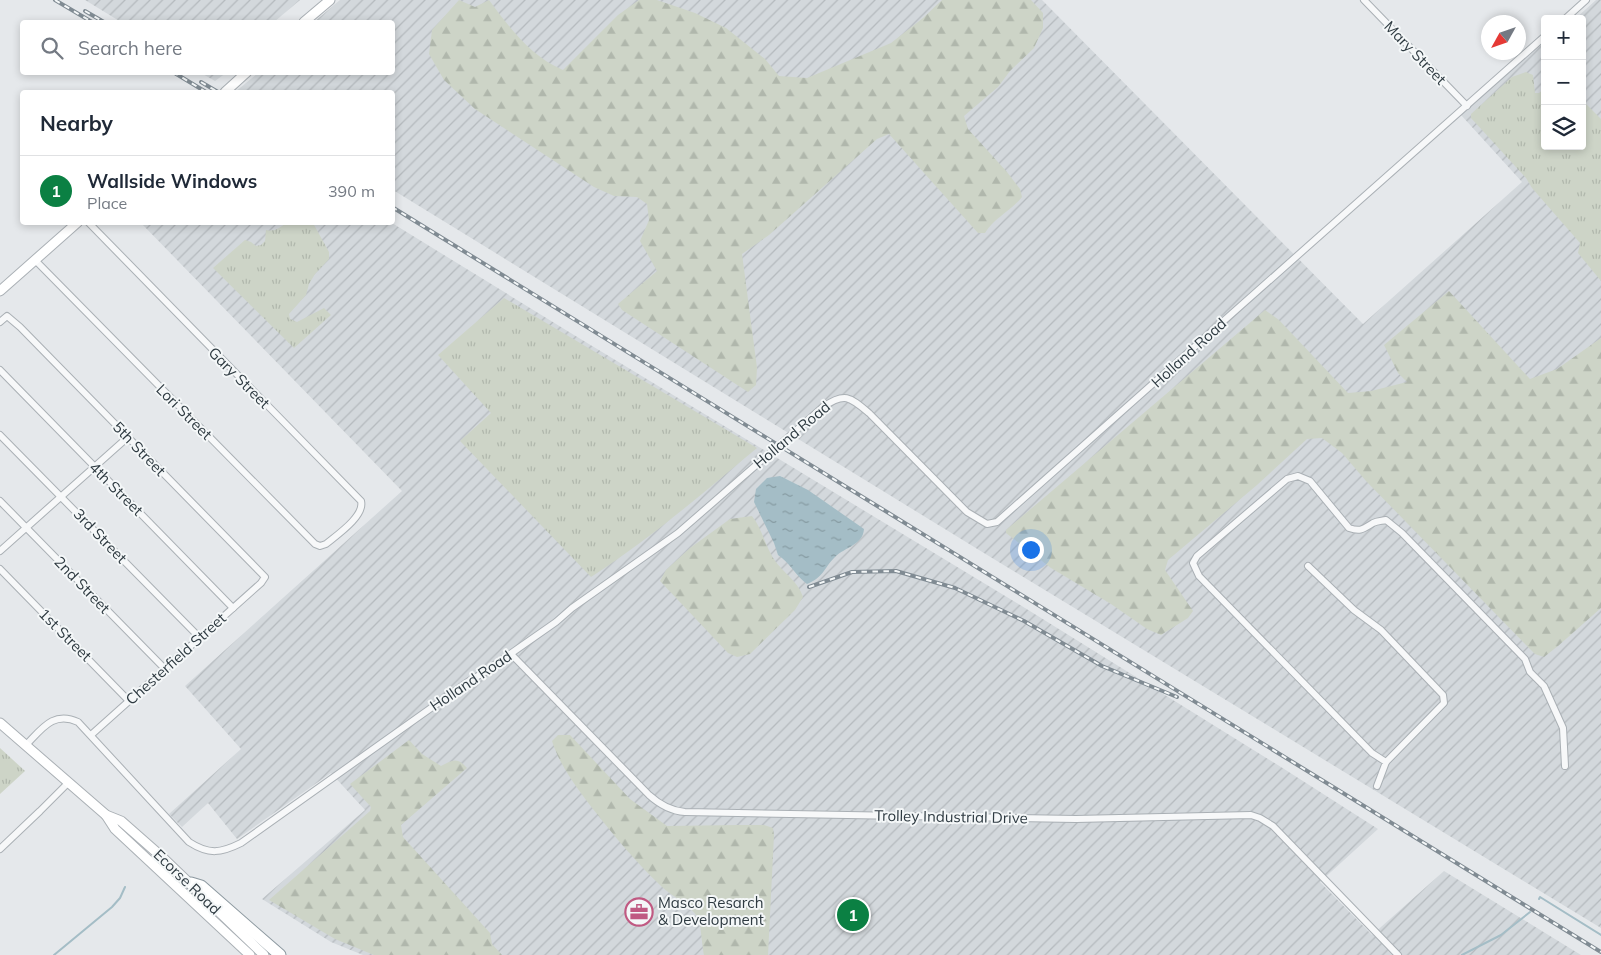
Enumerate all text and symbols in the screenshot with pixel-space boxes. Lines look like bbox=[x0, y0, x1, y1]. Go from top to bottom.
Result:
north arrow bbox=[1481, 15, 1526, 60]
map controls bbox=[1541, 15, 1586, 150]
button: + bbox=[1541, 15, 1586, 60]
street label: Mary Street bbox=[1380, 17, 1450, 88]
search box bbox=[20, 20, 395, 75]
icon: search bbox=[38, 34, 66, 62]
text: Search here bbox=[78, 36, 182, 60]
button: − bbox=[1541, 60, 1586, 105]
button: layers bbox=[1541, 105, 1586, 150]
text: Nearby bbox=[40, 110, 113, 136]
text: Wallside Windows bbox=[87, 169, 257, 193]
text: 1 bbox=[51, 181, 61, 201]
text: 390 m bbox=[328, 181, 375, 201]
text: Place bbox=[87, 193, 127, 213]
street label: Holland Road bbox=[1147, 314, 1230, 391]
street label: Gary Street bbox=[205, 343, 274, 412]
street label: Lori Street bbox=[153, 380, 216, 443]
street label: Holland Road bbox=[749, 397, 834, 472]
street label: 5th Street bbox=[109, 417, 170, 480]
street label: 4th Street bbox=[85, 458, 147, 520]
street label: 3rd Street bbox=[70, 504, 131, 567]
your location bbox=[1018, 537, 1044, 563]
street label: 2nd Street bbox=[50, 552, 114, 617]
street label: 1st Street bbox=[35, 604, 96, 665]
street label: Chesterfield Street bbox=[122, 609, 230, 709]
street label: Holland Road bbox=[426, 646, 515, 715]
street label: Trolley Industrial Drive bbox=[874, 806, 1028, 827]
street label: Ecorse Road bbox=[150, 845, 225, 918]
place label: Masco Resarch & Development bbox=[658, 893, 764, 929]
pin: 1 bbox=[837, 896, 869, 934]
office icon: Masco Resarch & Development bbox=[624, 897, 654, 927]

